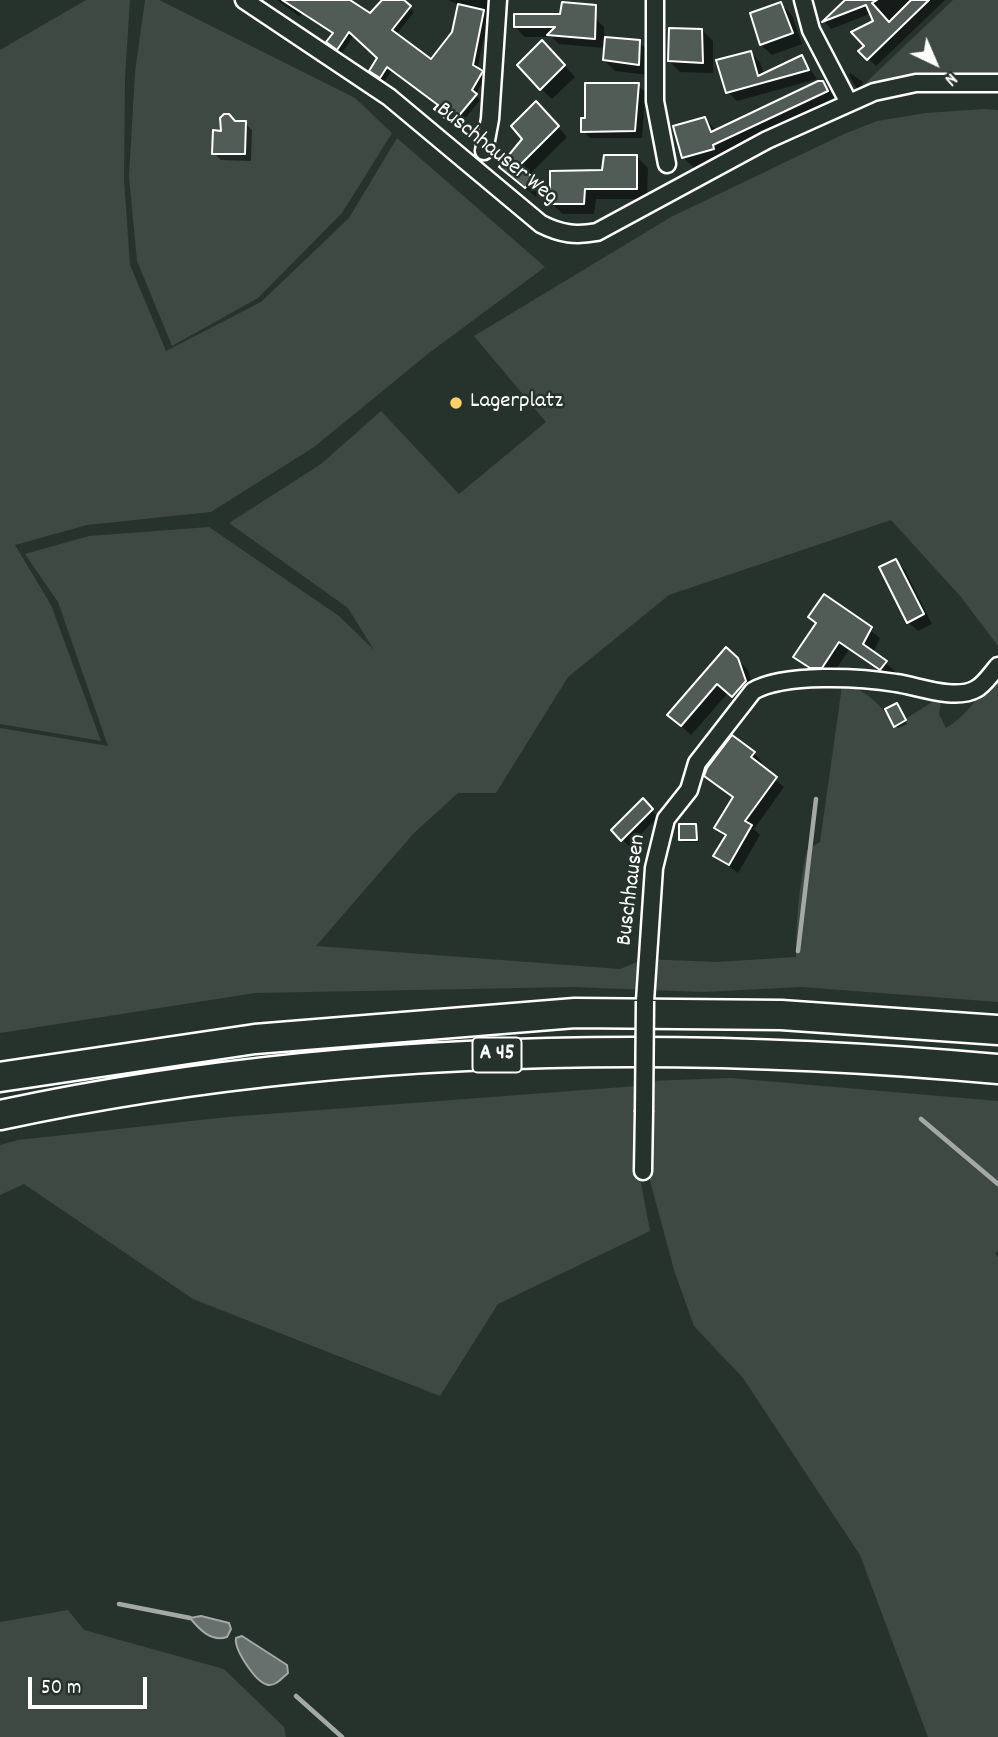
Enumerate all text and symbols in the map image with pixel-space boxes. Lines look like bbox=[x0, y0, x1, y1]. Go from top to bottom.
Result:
north arrow bbox=[900, 28, 970, 98]
text: N bbox=[937, 65, 963, 91]
street label: Buschhauser Weg bbox=[430, 98, 562, 212]
place label: Lagerplatz bbox=[470, 389, 563, 417]
marker: Lagerplatz bbox=[448, 395, 464, 411]
street label: Buschhausen bbox=[612, 833, 654, 947]
road number: A 45 bbox=[472, 1038, 522, 1072]
scale bar bbox=[32, 1664, 150, 1708]
text: 50 m bbox=[41, 1674, 81, 1704]

